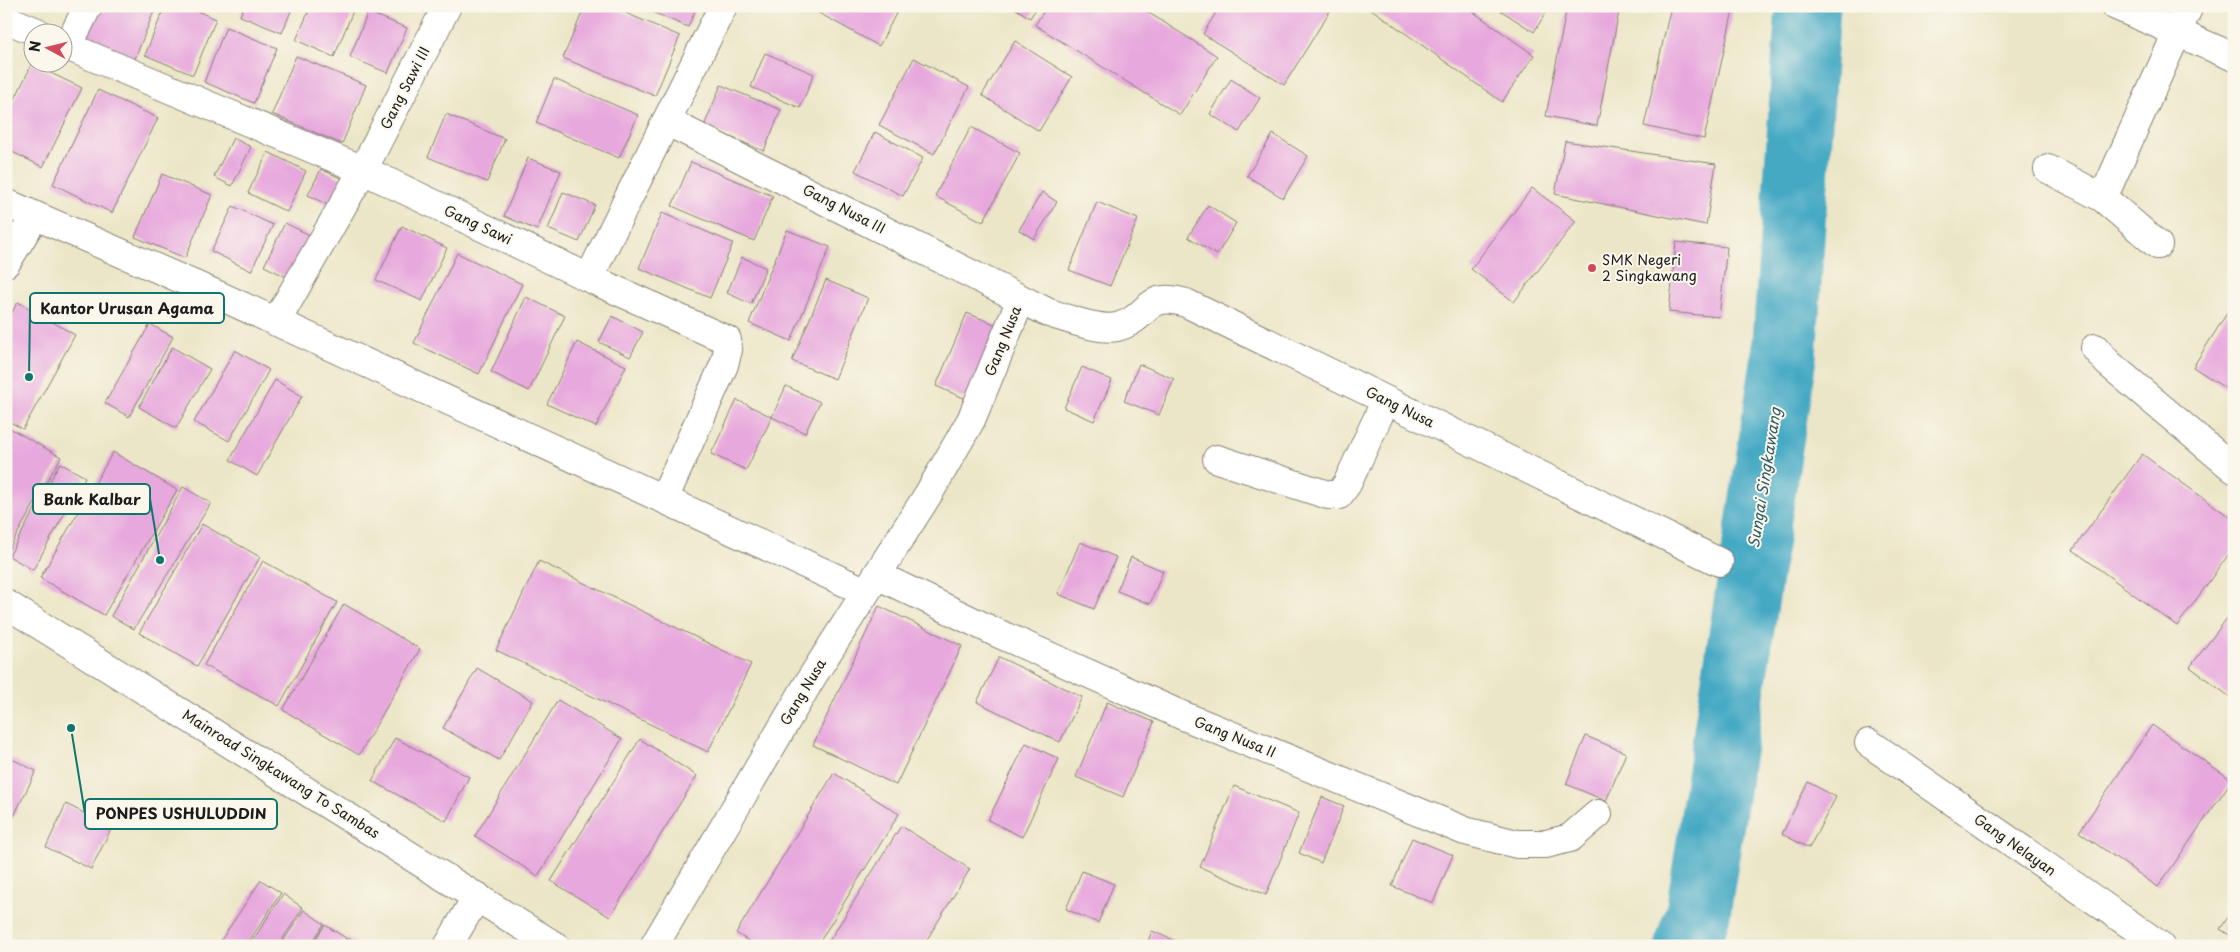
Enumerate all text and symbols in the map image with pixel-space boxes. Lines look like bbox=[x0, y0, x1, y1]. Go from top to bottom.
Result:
north arrow bbox=[22, 22, 72, 72]
text: N bbox=[24, 40, 46, 53]
street label: Gang Sawi III bbox=[375, 43, 434, 133]
street label: Gang Nusa III bbox=[799, 179, 889, 238]
street label: Gang Sawi bbox=[441, 200, 516, 250]
place label: SMK Negeri 2 Singkawang bbox=[1602, 249, 1697, 286]
marker: SMK Negeri 2 Singkawang bbox=[1586, 262, 1598, 274]
callout: Kantor Urusan Agama bbox=[30, 293, 224, 323]
text: Kantor Urusan Agama bbox=[40, 296, 214, 319]
street label: Gang Nusa bbox=[979, 302, 1026, 379]
street label: Gang Nusa bbox=[1362, 381, 1438, 432]
water label: Sungai Singkawang bbox=[1741, 405, 1786, 550]
callout: Bank Kalbar bbox=[33, 484, 150, 514]
text: Bank Kalbar bbox=[43, 487, 141, 510]
street label: Gang Nusa bbox=[774, 654, 831, 729]
street label: Mainroad Singkawang To Sambas bbox=[179, 704, 384, 843]
street label: Gang Nusa II bbox=[1191, 711, 1279, 762]
callout: PONPES USHULUDDIN bbox=[85, 799, 277, 829]
text: PONPES USHULUDDIN bbox=[95, 801, 267, 824]
street label: Gang Nelayan bbox=[1970, 808, 2061, 881]

